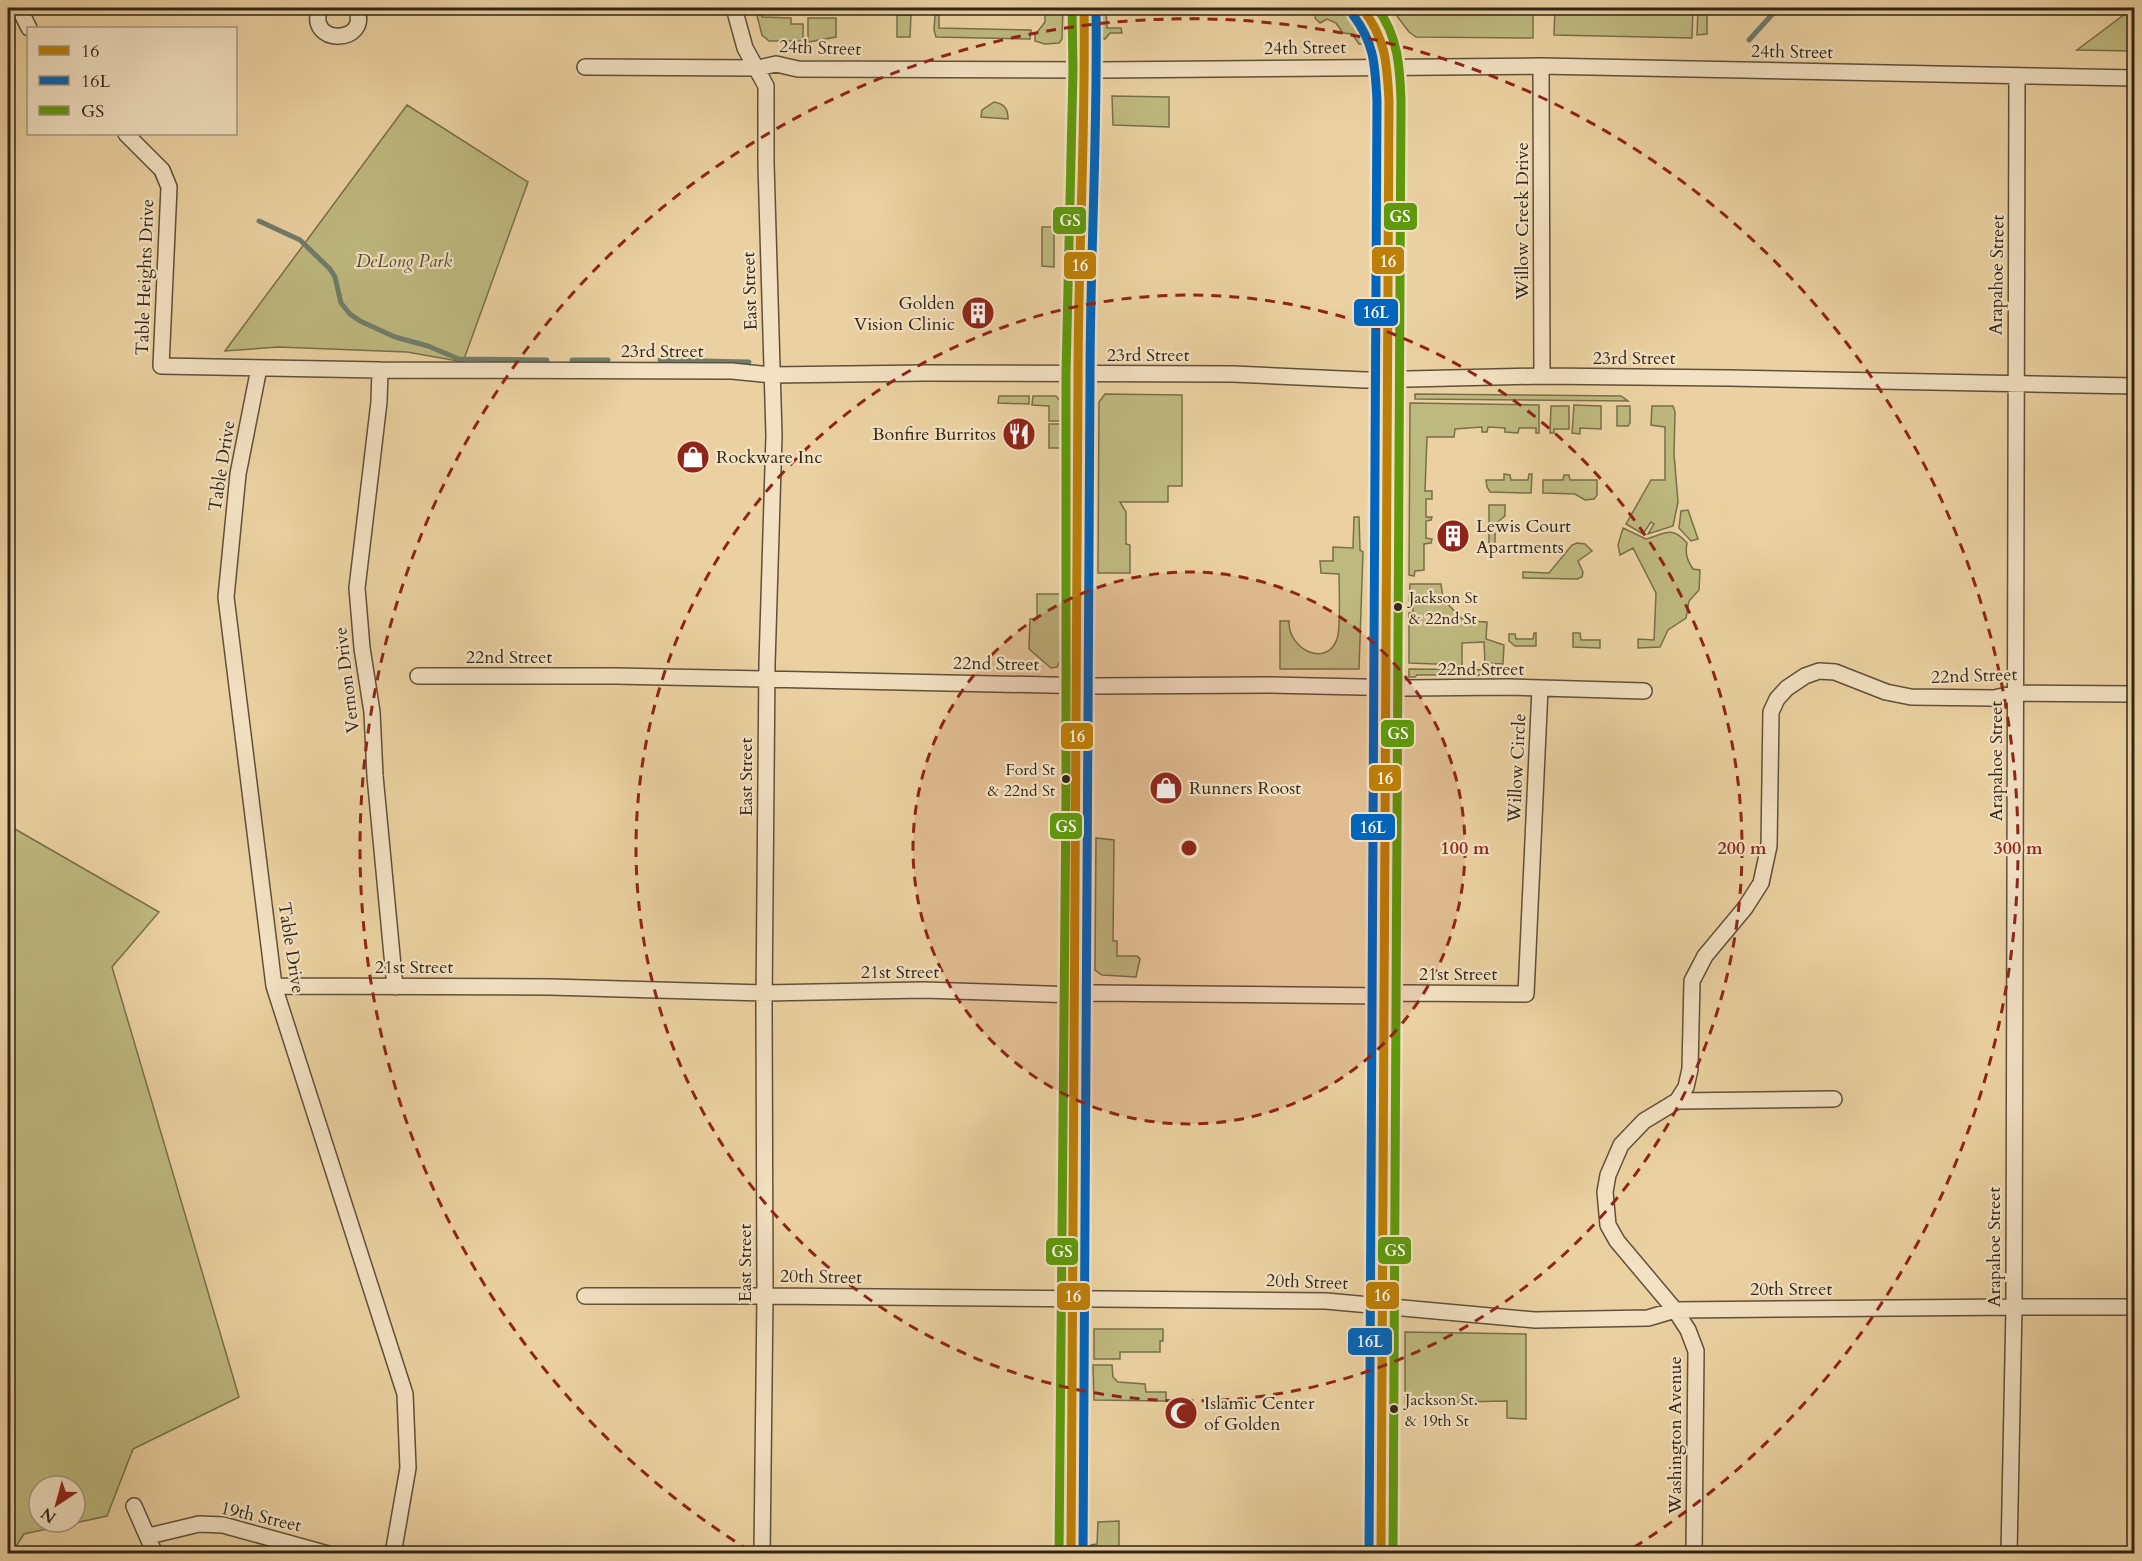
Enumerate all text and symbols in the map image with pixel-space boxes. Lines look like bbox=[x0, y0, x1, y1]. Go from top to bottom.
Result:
legend bbox=[27, 27, 237, 135]
street label: 24th Street bbox=[779, 34, 862, 62]
street label: 24th Street bbox=[1264, 35, 1347, 61]
text: 16 bbox=[81, 39, 99, 64]
street label: 24th Street bbox=[1751, 39, 1834, 65]
text: 16L bbox=[81, 69, 110, 94]
text: GS bbox=[81, 99, 104, 124]
street label: Willow Creek Drive bbox=[1510, 142, 1535, 301]
street label: Table Heights Drive bbox=[130, 198, 160, 356]
line badge: GS bbox=[1383, 202, 1418, 231]
line badge: GS bbox=[1052, 206, 1087, 235]
text: GS bbox=[1389, 206, 1411, 228]
text: GS bbox=[1059, 210, 1081, 232]
street label: Arapahoe Street bbox=[1983, 214, 2011, 335]
line badge: 16 bbox=[1371, 246, 1405, 275]
park label: DeLong Park bbox=[356, 249, 452, 274]
street label: East Street bbox=[736, 251, 764, 331]
line badge: 16 bbox=[1063, 251, 1097, 280]
text: 16 bbox=[1380, 251, 1396, 273]
text: 16 bbox=[1072, 255, 1088, 277]
place label: Golden Vision Clinic bbox=[854, 291, 956, 337]
building icon: Golden Vision Clinic bbox=[960, 295, 996, 331]
line badge: 16L bbox=[1353, 298, 1399, 327]
text: 16L bbox=[1363, 302, 1390, 324]
street label: 23rd Street bbox=[621, 339, 704, 364]
street label: 23rd Street bbox=[1107, 343, 1190, 368]
street label: 23rd Street bbox=[1593, 346, 1676, 371]
restaurant icon: Bonfire Burritos bbox=[1001, 416, 1037, 452]
street label: Table Drive bbox=[202, 419, 242, 513]
place label: Bonfire Burritos bbox=[872, 422, 996, 447]
shop icon: Rockware Inc bbox=[675, 439, 711, 475]
place label: Rockware Inc bbox=[716, 445, 822, 470]
place label: Lewis Court Apartments bbox=[1476, 514, 1571, 560]
building icon: Lewis Court Apartments bbox=[1435, 518, 1471, 554]
place label: Jackson St & 22nd St bbox=[1407, 587, 1478, 630]
marker: Jackson St & 22nd St bbox=[1392, 601, 1404, 613]
street label: Vernon Drive bbox=[328, 626, 366, 734]
street label: 22nd Street bbox=[466, 645, 553, 670]
street label: 22nd Street bbox=[953, 651, 1040, 677]
street label: 22nd Street bbox=[1438, 657, 1525, 682]
street label: 22nd Street bbox=[1930, 662, 2018, 690]
street label: Arapahoe Street bbox=[1984, 700, 2009, 821]
street label: Willow Circle bbox=[1502, 713, 1532, 824]
line badge: GS bbox=[1380, 719, 1415, 748]
line badge: 16 bbox=[1060, 722, 1094, 750]
text: GS bbox=[1387, 723, 1409, 745]
text: 16 bbox=[1069, 726, 1085, 748]
street label: East Street bbox=[734, 737, 759, 816]
place label: Ford St & 22nd St bbox=[987, 759, 1055, 802]
line badge: 16 bbox=[1368, 764, 1402, 792]
text: 16 bbox=[1377, 768, 1393, 790]
shop icon: Runners Roost bbox=[1148, 770, 1184, 806]
marker: Ford St & 22nd St bbox=[1060, 773, 1072, 785]
place label: Runners Roost bbox=[1189, 776, 1301, 801]
line badge: GS bbox=[1049, 812, 1083, 840]
line badge: 16L bbox=[1350, 813, 1396, 841]
text: GS bbox=[1055, 816, 1077, 838]
text: 16L bbox=[1360, 817, 1387, 839]
text: 100 m bbox=[1440, 836, 1490, 861]
text: 200 m bbox=[1717, 836, 1767, 861]
text: 300 m bbox=[1993, 836, 2043, 861]
centre of rings bbox=[1179, 838, 1199, 858]
street label: Table Drive bbox=[271, 901, 311, 995]
street label: 21st Street bbox=[375, 955, 453, 980]
street label: 21st Street bbox=[861, 960, 939, 985]
street label: 21st Street bbox=[1419, 962, 1497, 987]
street label: Arapahoe Street bbox=[1982, 1186, 2007, 1307]
street label: East Street bbox=[733, 1223, 758, 1302]
line badge: GS bbox=[1377, 1236, 1412, 1265]
line badge: GS bbox=[1045, 1237, 1079, 1266]
text: GS bbox=[1384, 1240, 1406, 1262]
text: GS bbox=[1051, 1241, 1073, 1263]
street label: 20th Street bbox=[780, 1264, 863, 1290]
street label: 20th Street bbox=[1266, 1268, 1349, 1296]
street label: 20th Street bbox=[1750, 1277, 1832, 1302]
line badge: 16 bbox=[1365, 1281, 1400, 1310]
line badge: 16 bbox=[1056, 1282, 1091, 1311]
text: 16 bbox=[1374, 1285, 1390, 1307]
text: 16 bbox=[1065, 1286, 1081, 1308]
line badge: 16L bbox=[1347, 1327, 1393, 1356]
text: 16L bbox=[1357, 1331, 1384, 1353]
street label: Washington Avenue bbox=[1663, 1356, 1688, 1515]
place label: Jackson St. & 19th St bbox=[1403, 1389, 1478, 1432]
place label: Islamic Center of Golden bbox=[1204, 1391, 1315, 1437]
mosque icon: Islamic Center of Golden bbox=[1163, 1395, 1199, 1431]
marker: Jackson St. & 19th St bbox=[1388, 1403, 1400, 1415]
north arrow bbox=[27, 1474, 87, 1534]
street label: 19th Street bbox=[218, 1496, 304, 1538]
text: N bbox=[37, 1502, 61, 1528]

